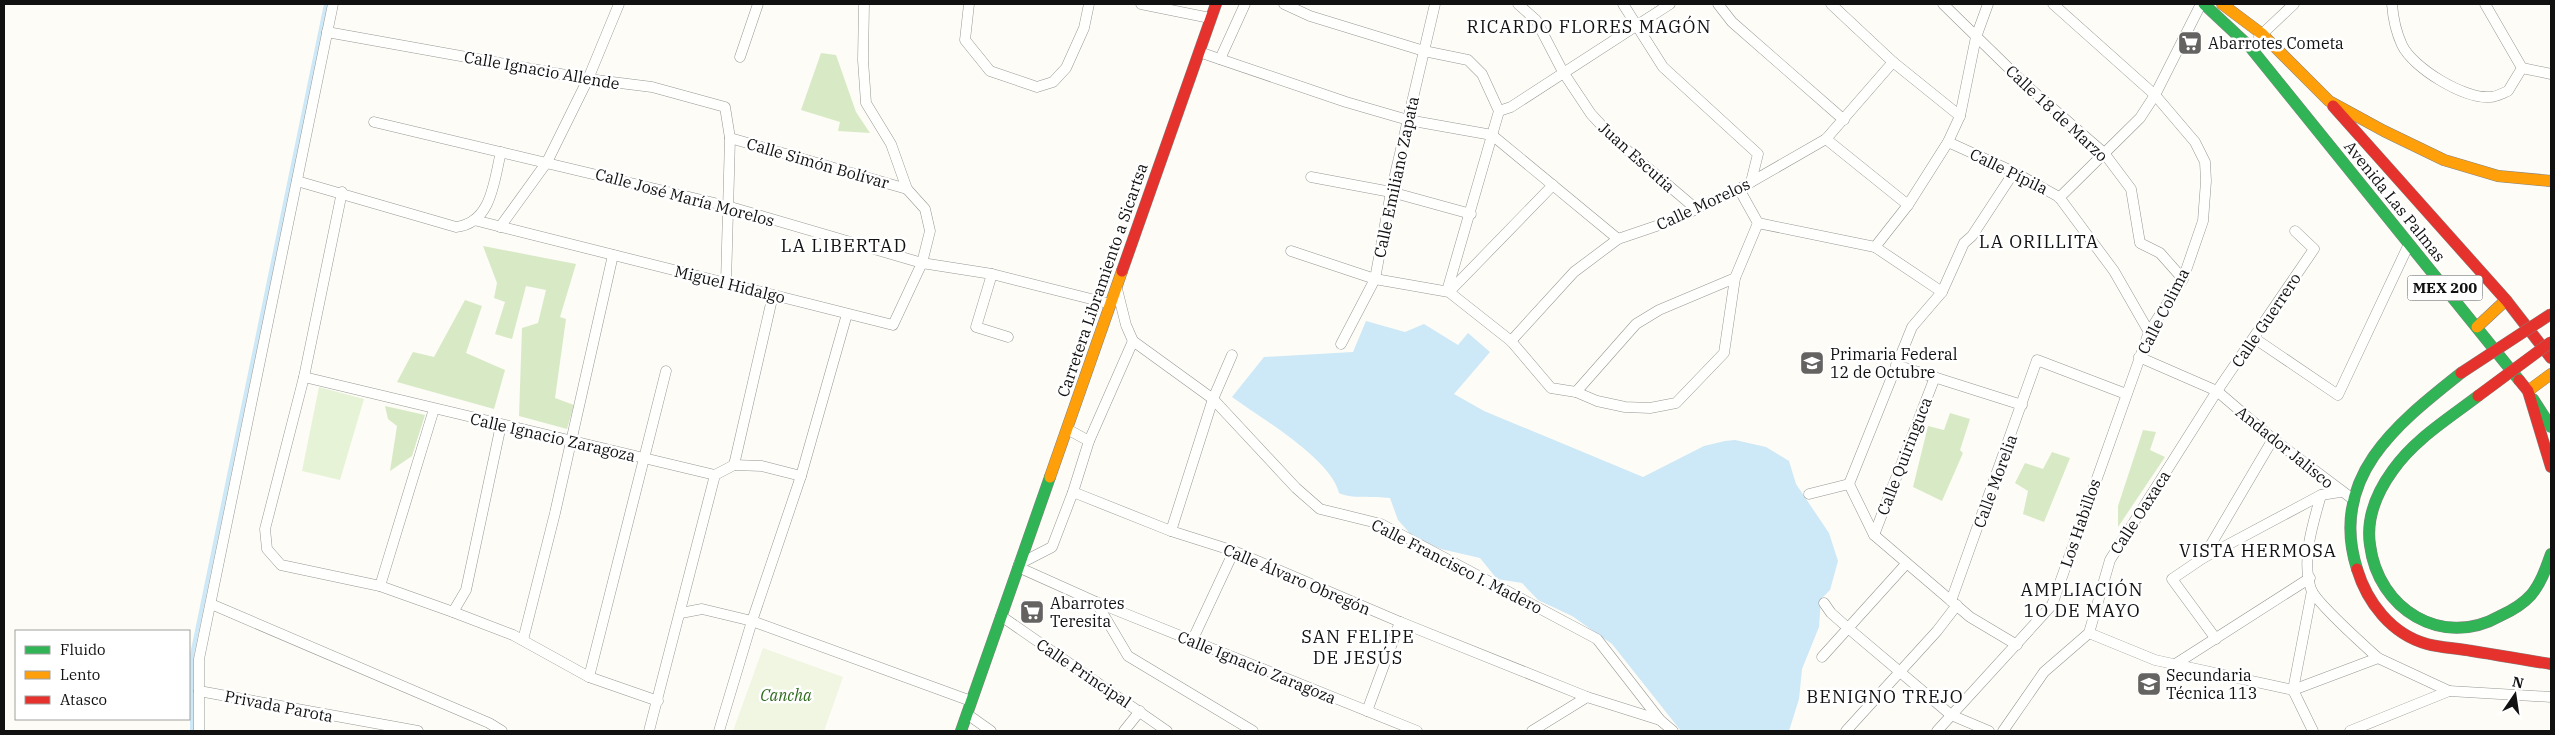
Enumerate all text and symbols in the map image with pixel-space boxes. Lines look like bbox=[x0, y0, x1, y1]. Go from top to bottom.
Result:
district label: RICARDO FLORES MAGÓN bbox=[1467, 15, 1711, 38]
supermarket icon: Abarrotes Cometa bbox=[2177, 30, 2203, 56]
place label: Abarrotes Cometa bbox=[2208, 33, 2344, 53]
street label: Calle Ignacio Allende bbox=[463, 46, 621, 94]
street label: Calle 18 de Marzo bbox=[2002, 60, 2112, 166]
street label: Calle Emiliano Zapata bbox=[1369, 94, 1423, 260]
street label: Juan Escutia bbox=[1595, 118, 1679, 197]
street label: Calle Simón Bolívar bbox=[744, 133, 892, 193]
street label: Avenida Las Palmas bbox=[2340, 136, 2450, 266]
street label: Calle Pípila bbox=[1967, 144, 2051, 199]
street label: Carretera Libramiento a Sicartsa bbox=[1052, 160, 1152, 400]
street label: Calle José María Morelos bbox=[593, 163, 777, 231]
street label: Calle Morelos bbox=[1653, 174, 1753, 234]
district label: LA ORILLITA bbox=[1979, 230, 2099, 253]
district label: LA LIBERTAD bbox=[781, 234, 907, 257]
street label: Miguel Hidalgo bbox=[673, 261, 787, 307]
street label: Calle Colima bbox=[2133, 264, 2193, 357]
street label: Calle Guerrero bbox=[2227, 269, 2305, 371]
road number: MEX 200 bbox=[2408, 276, 2482, 300]
place label: Primaria Federal 12 de Octubre bbox=[1830, 344, 1958, 382]
school or university icon: Primaria Federal 12 de Octubre bbox=[1799, 350, 1825, 376]
street label: Calle Quiringuca bbox=[1872, 394, 1936, 518]
street label: Andador Jalisco bbox=[2232, 401, 2338, 493]
street label: Calle Ignacio Zaragoza bbox=[468, 408, 638, 466]
street label: Calle Morelia bbox=[1969, 431, 2021, 531]
street label: Calle Oaxaca bbox=[2106, 466, 2175, 558]
street label: Los Habillos bbox=[2056, 476, 2104, 570]
street label: Calle Francisco I. Madero bbox=[1368, 514, 1546, 618]
street label: Calle Álvaro Obregón bbox=[1220, 538, 1374, 619]
district label: VISTA HERMOSA bbox=[2179, 539, 2337, 562]
district label: AMPLIACIÓN 1O DE MAYO bbox=[2021, 578, 2143, 622]
place label: Abarrotes Teresita bbox=[1050, 593, 1125, 631]
supermarket icon: Abarrotes Teresita bbox=[1019, 599, 1045, 625]
district label: SAN FELIPE DE JESÚS bbox=[1301, 625, 1415, 669]
street label: Calle Ignacio Zaragoza bbox=[1175, 626, 1339, 708]
legend bbox=[15, 630, 190, 720]
street label: Calle Principal bbox=[1033, 634, 1135, 712]
text: Fluido bbox=[60, 640, 105, 659]
text: Lento bbox=[60, 665, 100, 684]
place label: Secundaria Técnica 113 bbox=[2166, 665, 2257, 703]
north arrow bbox=[2490, 670, 2540, 720]
school or university icon: Secundaria Técnica 113 bbox=[2136, 671, 2162, 697]
text: N bbox=[2511, 672, 2525, 692]
park label: Cancha bbox=[760, 685, 812, 705]
district label: BENIGNO TREJO bbox=[1806, 685, 1964, 708]
street label: Privada Parota bbox=[223, 686, 335, 726]
text: Atasco bbox=[60, 690, 107, 709]

